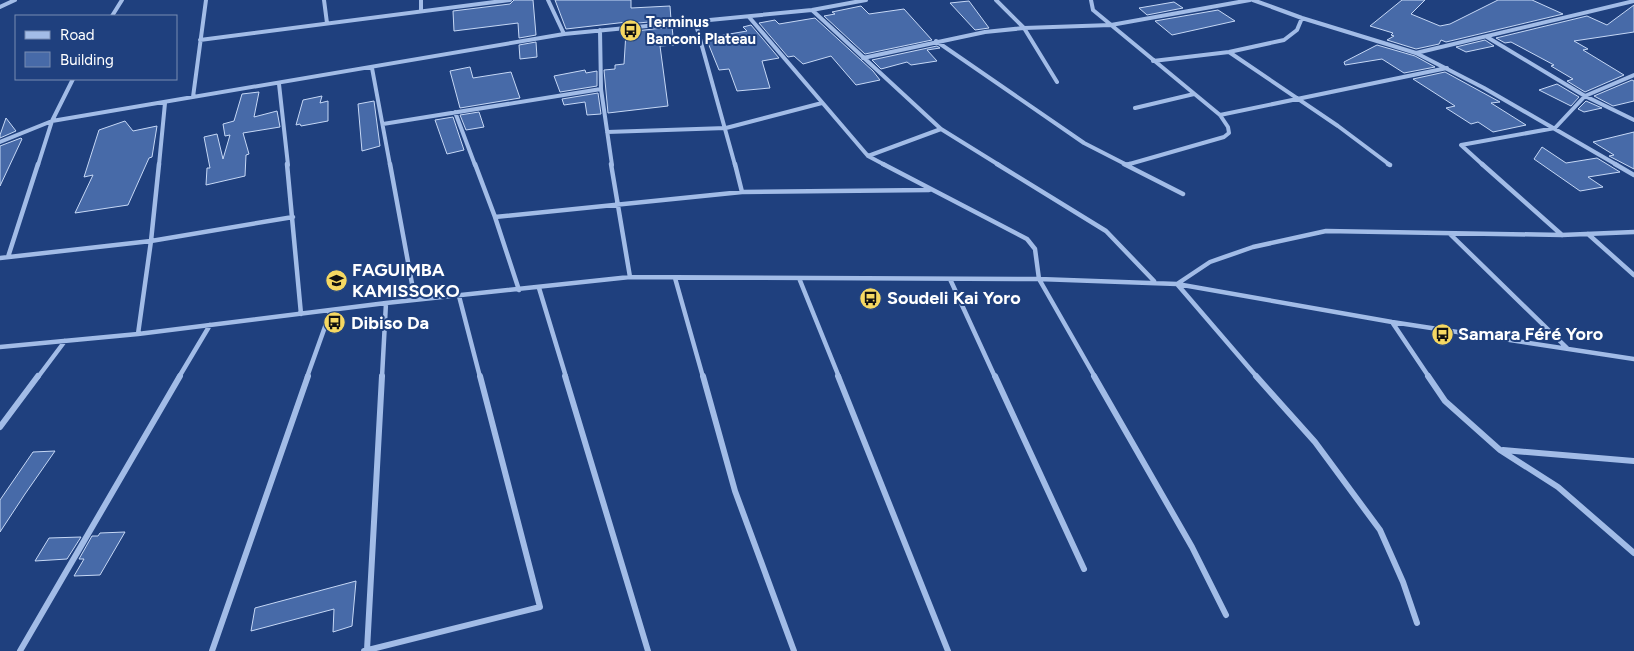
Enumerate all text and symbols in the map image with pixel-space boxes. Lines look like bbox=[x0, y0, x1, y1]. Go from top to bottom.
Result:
place label: Terminus Banconi Plateau bbox=[646, 13, 756, 48]
legend bbox=[15, 15, 178, 80]
bus stop icon: Terminus Banconi Plateau bbox=[618, 19, 642, 43]
text: Road bbox=[60, 26, 95, 44]
text: Building bbox=[60, 51, 114, 69]
place label: FAGUIMBA KAMISSOKO bbox=[352, 259, 460, 302]
school or university icon: FAGUIMBA KAMISSOKO bbox=[324, 268, 348, 292]
bus stop icon: Soudeli Kai Yoro bbox=[859, 286, 883, 310]
place label: Soudeli Kai Yoro bbox=[887, 287, 1021, 309]
bus stop icon: Dibiso Da bbox=[323, 311, 347, 335]
place label: Dibiso Da bbox=[351, 312, 429, 334]
bus stop icon: Samara Féré Yoro bbox=[1430, 322, 1454, 346]
place label: Samara Féré Yoro bbox=[1458, 323, 1603, 345]

